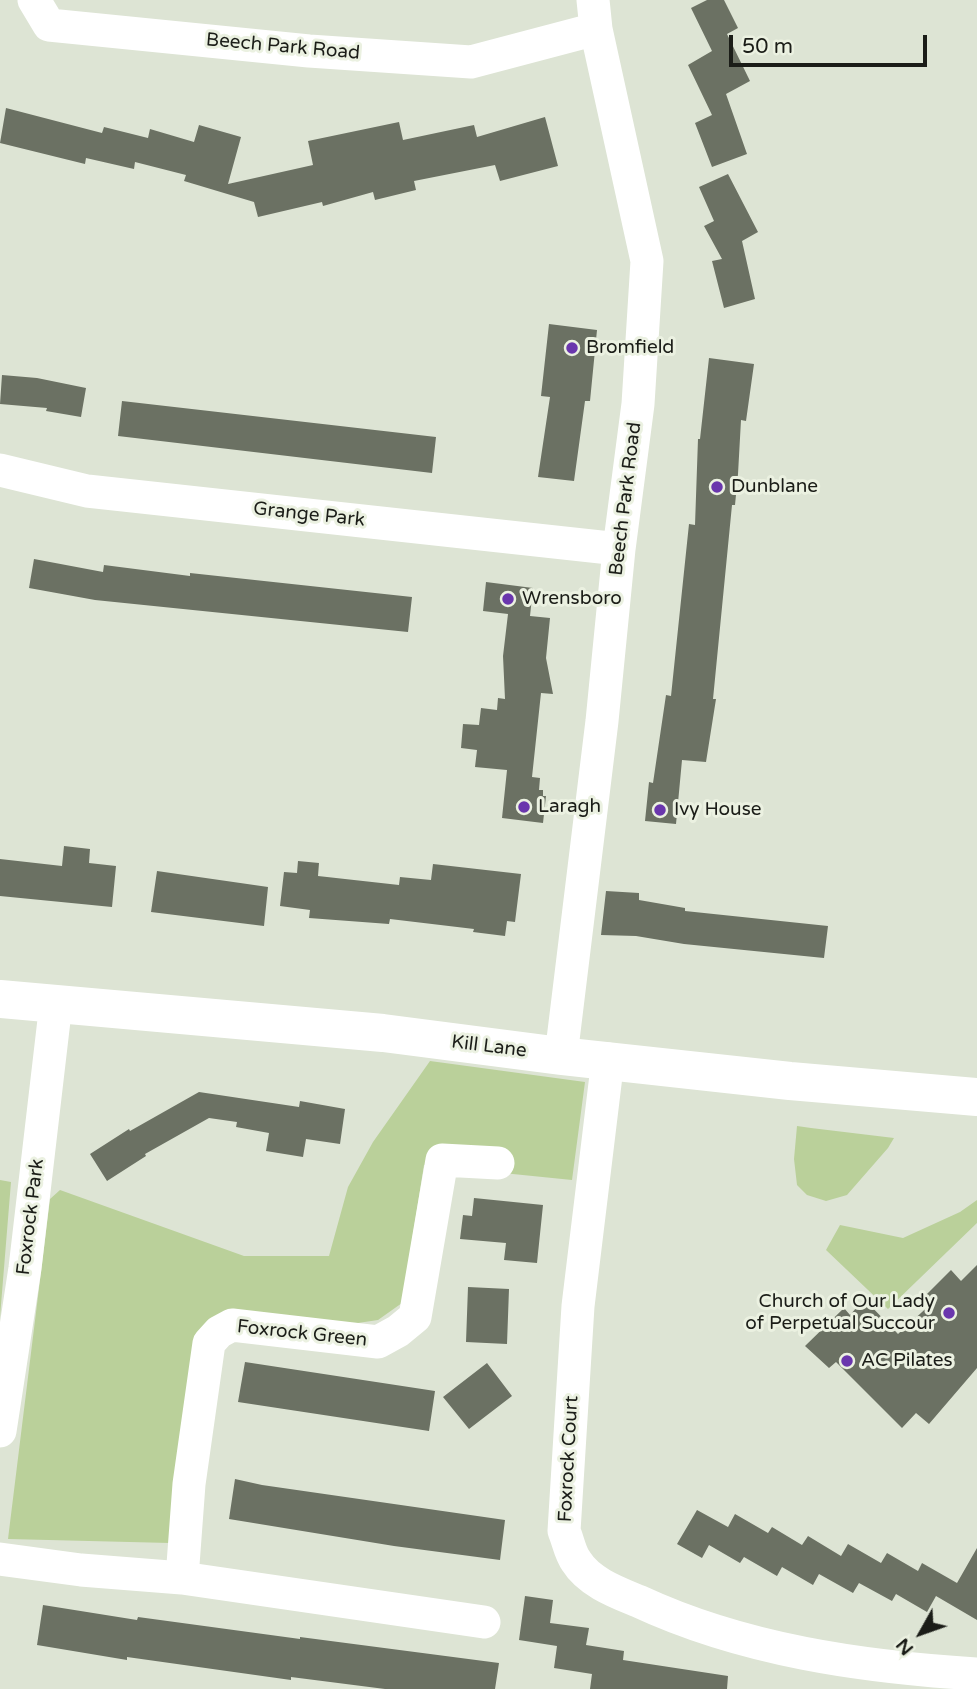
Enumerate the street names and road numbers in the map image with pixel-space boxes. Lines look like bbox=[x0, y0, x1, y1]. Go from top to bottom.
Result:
street label: Beech Park Road bbox=[205, 29, 361, 65]
street label: Beech Park Road bbox=[605, 421, 647, 577]
street label: Grange Park bbox=[252, 498, 366, 532]
street label: Kill Lane bbox=[450, 1031, 528, 1063]
street label: Foxrock Park bbox=[13, 1158, 49, 1276]
street label: Foxrock Green bbox=[236, 1316, 368, 1352]
street label: Foxrock Court bbox=[554, 1395, 584, 1523]

